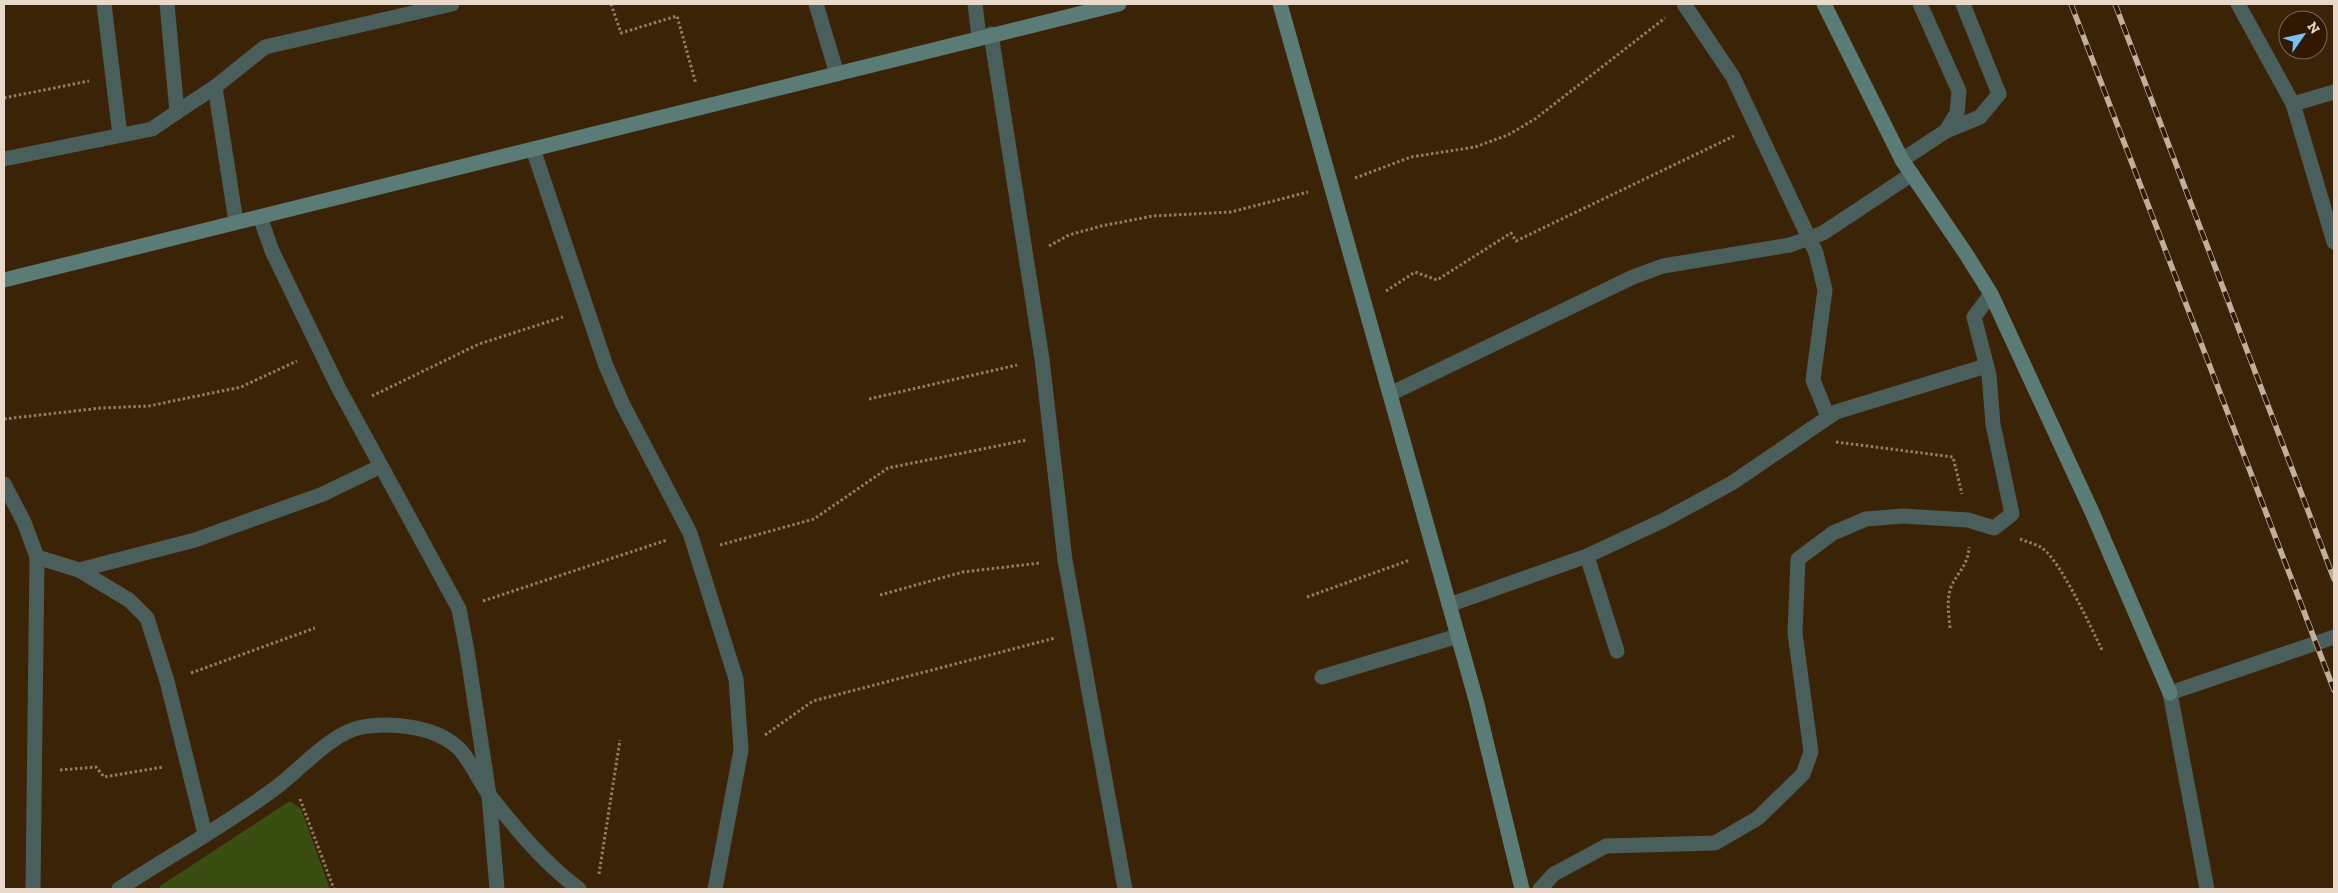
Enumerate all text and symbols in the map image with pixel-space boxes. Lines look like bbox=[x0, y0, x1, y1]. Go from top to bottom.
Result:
north arrow bbox=[2278, 10, 2328, 60]
text: N bbox=[2303, 19, 2324, 37]

